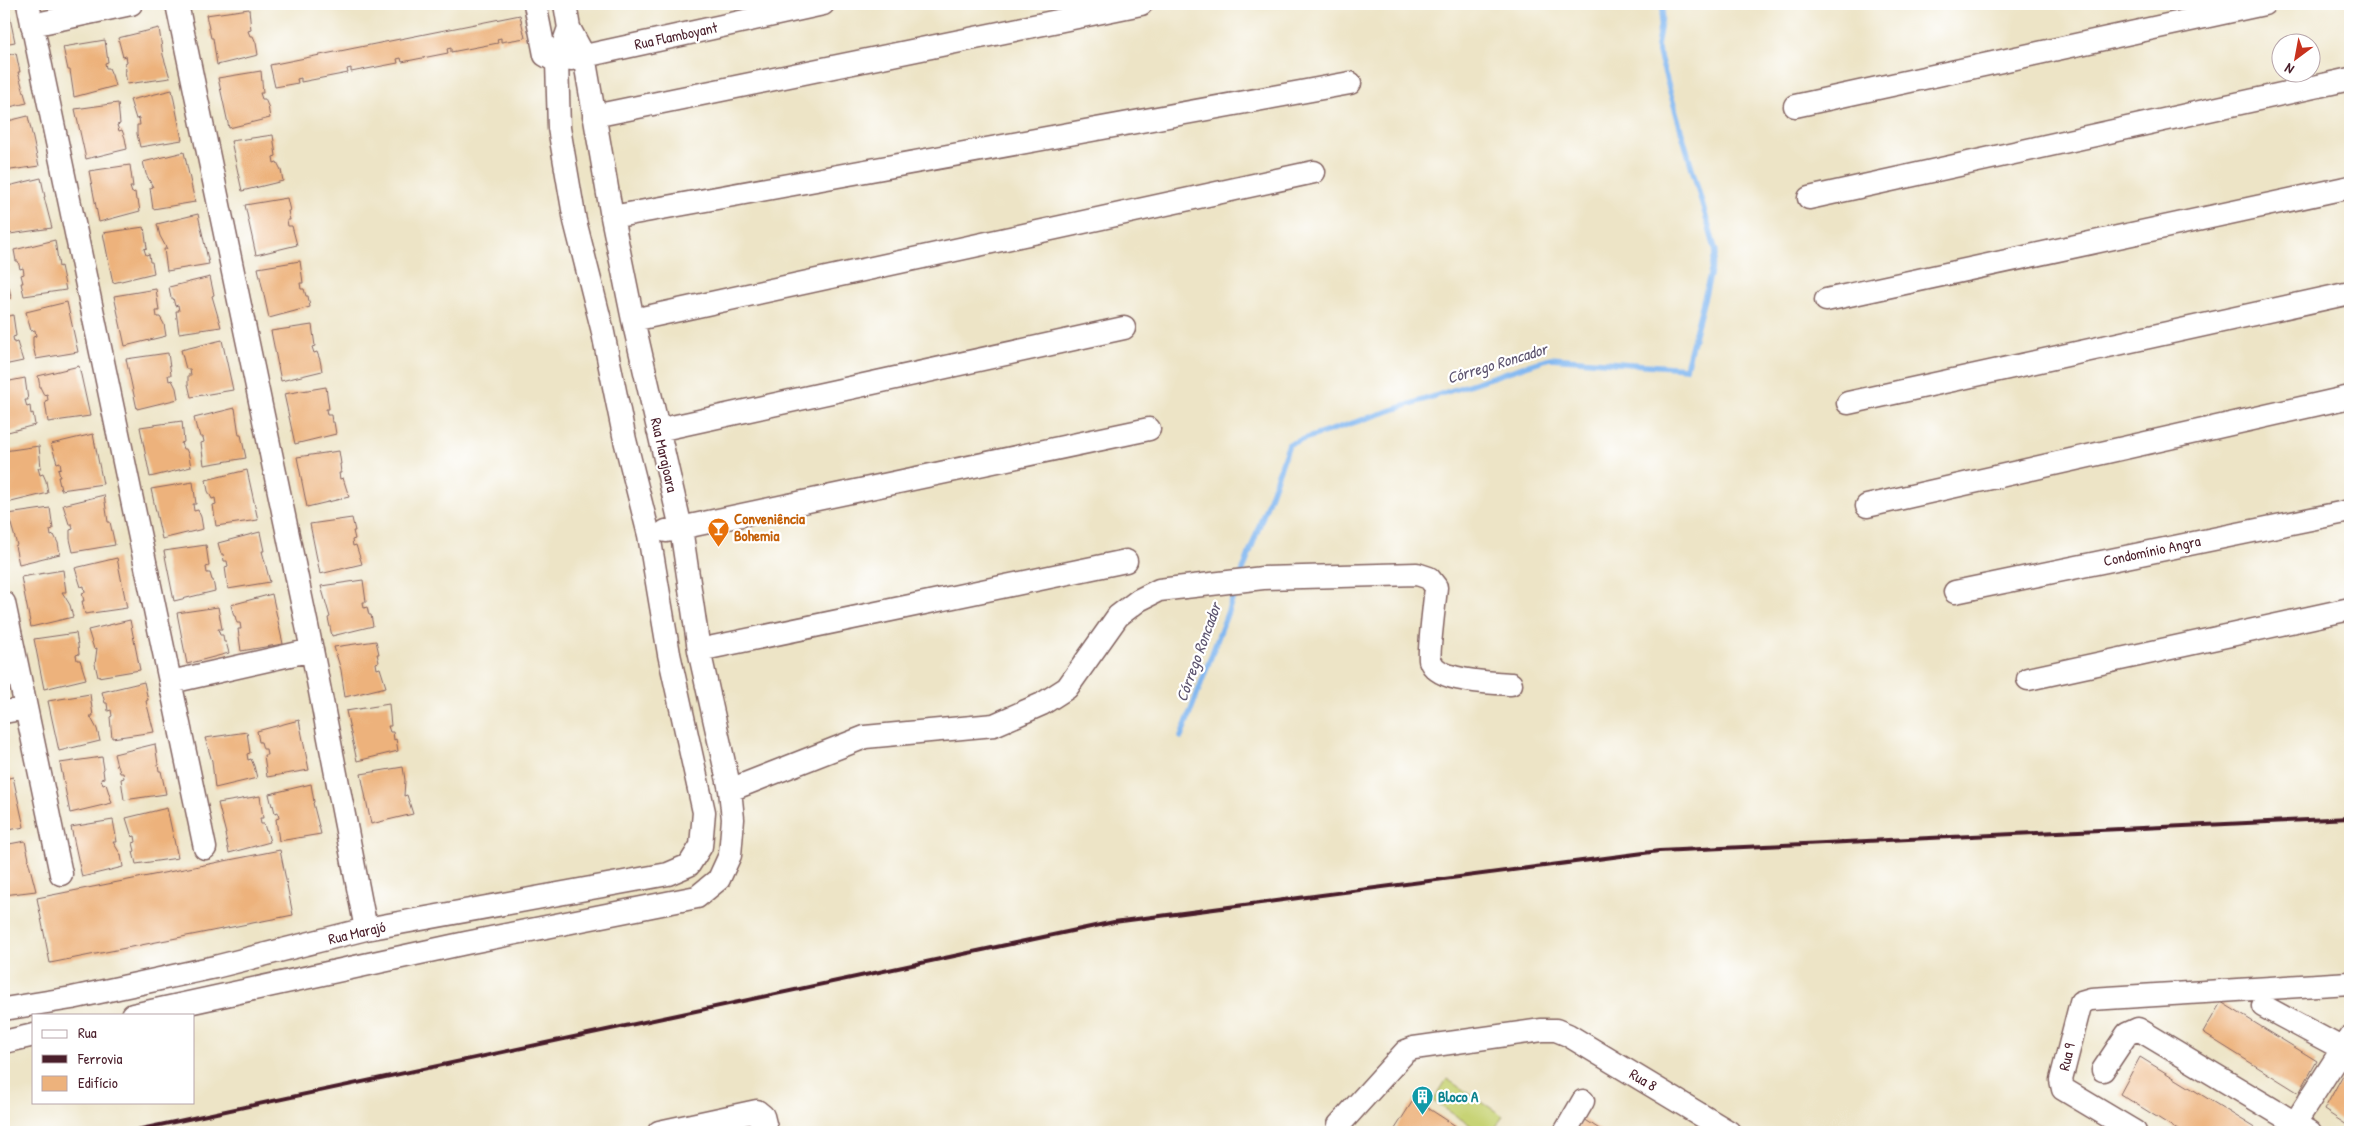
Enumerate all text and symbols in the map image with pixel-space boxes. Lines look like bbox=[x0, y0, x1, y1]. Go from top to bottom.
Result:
street label: Rua Flamboyant bbox=[633, 16, 720, 55]
north arrow bbox=[2272, 32, 2322, 82]
text: N bbox=[2280, 59, 2297, 79]
water label: Córrego Roncador bbox=[1444, 337, 1551, 389]
street label: Rua Marajoara bbox=[646, 416, 683, 494]
place label: Conveniência Bohemia bbox=[734, 508, 805, 546]
bar icon: Conveniência Bohemia bbox=[706, 516, 730, 547]
street label: Condomínio Angra bbox=[2102, 530, 2202, 571]
water label: Córrego Roncador bbox=[1170, 598, 1227, 704]
street label: Rua Marajó bbox=[326, 916, 388, 949]
legend bbox=[32, 1014, 195, 1104]
text: Rua bbox=[78, 1022, 97, 1043]
street label: Rua 9 bbox=[2053, 1041, 2080, 1073]
text: Ferrovia bbox=[77, 1048, 123, 1069]
street label: Rua 8 bbox=[1626, 1063, 1661, 1096]
text: Edifício bbox=[78, 1072, 118, 1093]
building icon: Bloco A bbox=[1410, 1085, 1434, 1116]
place label: Bloco A bbox=[1438, 1086, 1479, 1107]

